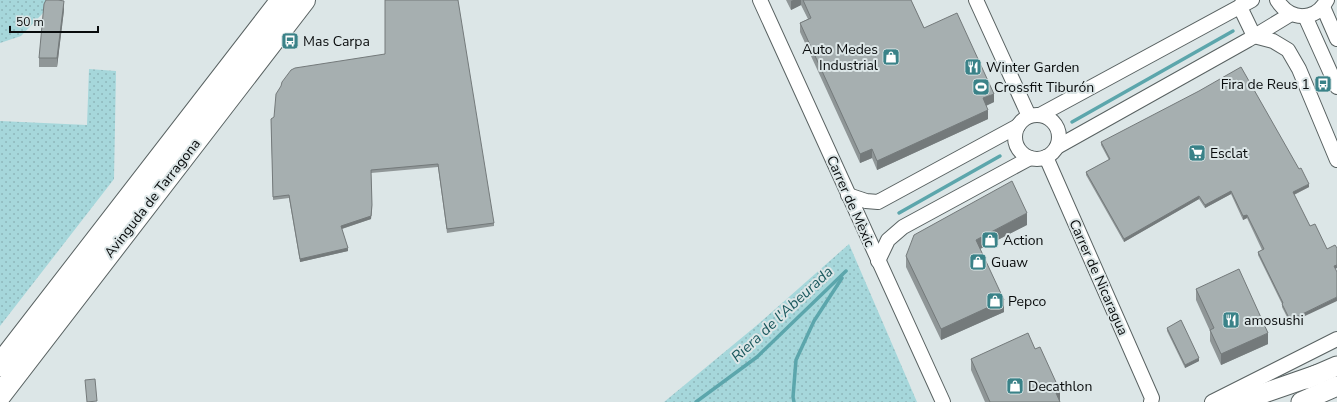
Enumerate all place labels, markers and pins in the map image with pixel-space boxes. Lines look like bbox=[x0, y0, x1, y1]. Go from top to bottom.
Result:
bus stop icon: Mas Carpa bbox=[280, 31, 300, 51]
place label: Mas Carpa bbox=[303, 32, 370, 51]
place label: Auto Medes Industrial bbox=[802, 40, 879, 75]
shop icon: Auto Medes Industrial bbox=[881, 47, 901, 67]
restaurant icon: Winter Garden bbox=[963, 57, 983, 77]
place label: Winter Garden bbox=[986, 58, 1080, 77]
bus stop icon: Fira de Reus 1 bbox=[1313, 74, 1333, 94]
place label: Fira de Reus 1 bbox=[1221, 75, 1310, 94]
sports icon: Crossfit Tiburón bbox=[971, 77, 991, 97]
place label: Crossfit Tiburón bbox=[994, 78, 1094, 97]
supermarket icon: Esclat bbox=[1187, 143, 1207, 163]
place label: Esclat bbox=[1210, 144, 1248, 163]
shop icon: Action bbox=[980, 230, 1000, 250]
place label: Action bbox=[1003, 231, 1044, 250]
shop icon: Guaw bbox=[968, 252, 988, 272]
place label: Guaw bbox=[991, 253, 1028, 272]
shop icon: Pepco bbox=[985, 291, 1005, 311]
place label: Pepco bbox=[1008, 292, 1047, 311]
restaurant icon: amosushi bbox=[1221, 310, 1241, 330]
place label: amosushi bbox=[1244, 311, 1304, 330]
shop icon: Decathlon bbox=[1005, 376, 1025, 396]
place label: Decathlon bbox=[1028, 377, 1092, 396]

